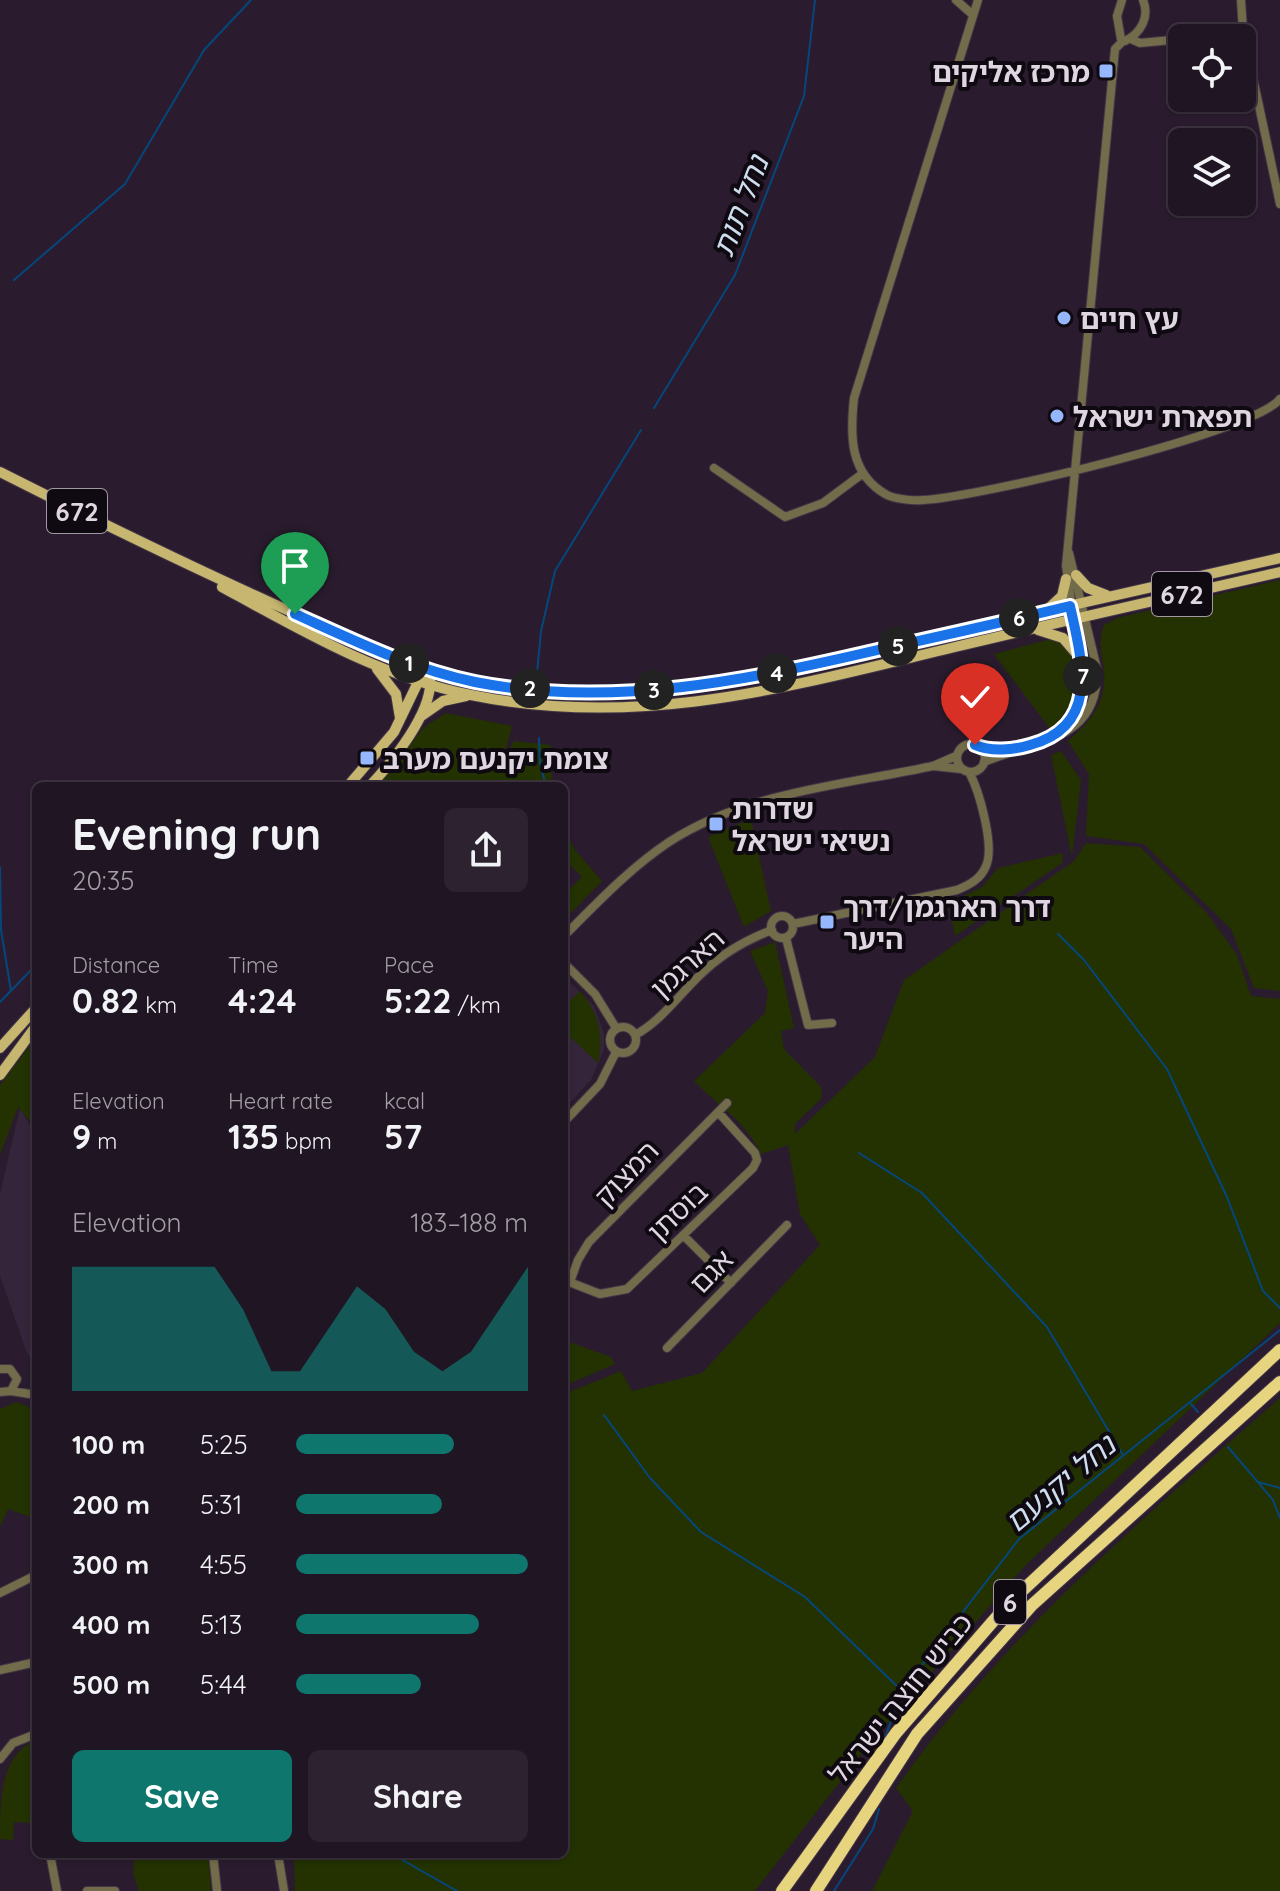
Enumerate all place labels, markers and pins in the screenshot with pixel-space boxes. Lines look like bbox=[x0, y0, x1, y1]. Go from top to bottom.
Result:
place label: מרכז אליקים bbox=[932, 54, 1090, 89]
marker: מרכז אליקים bbox=[1097, 62, 1115, 80]
place label: עץ חיים bbox=[1080, 301, 1179, 336]
marker: עץ חיים bbox=[1055, 309, 1073, 327]
place label: תפארת ישראל bbox=[1073, 399, 1253, 434]
marker: תפארת ישראל bbox=[1048, 407, 1066, 425]
pin bbox=[261, 532, 329, 614]
pin: 6 bbox=[999, 598, 1039, 638]
pin: 5 bbox=[878, 626, 918, 666]
pin: 1 bbox=[389, 643, 429, 683]
pin: 4 bbox=[757, 653, 797, 693]
pin: 7 bbox=[1063, 656, 1103, 696]
pin bbox=[941, 663, 1009, 745]
pin: 2 bbox=[510, 668, 550, 708]
pin: 3 bbox=[634, 670, 674, 710]
place label: צומת יקנעם מערב bbox=[383, 741, 609, 776]
marker: צומת יקנעם מערב bbox=[358, 749, 376, 767]
place label: שדרות נשיאי ישראל bbox=[732, 791, 891, 858]
marker: שדרות נשיאי ישראל bbox=[707, 815, 725, 833]
place label: דרך הארגמן/דרך היער bbox=[843, 889, 1051, 956]
marker: דרך הארגמן/דרך היער bbox=[818, 913, 836, 931]

